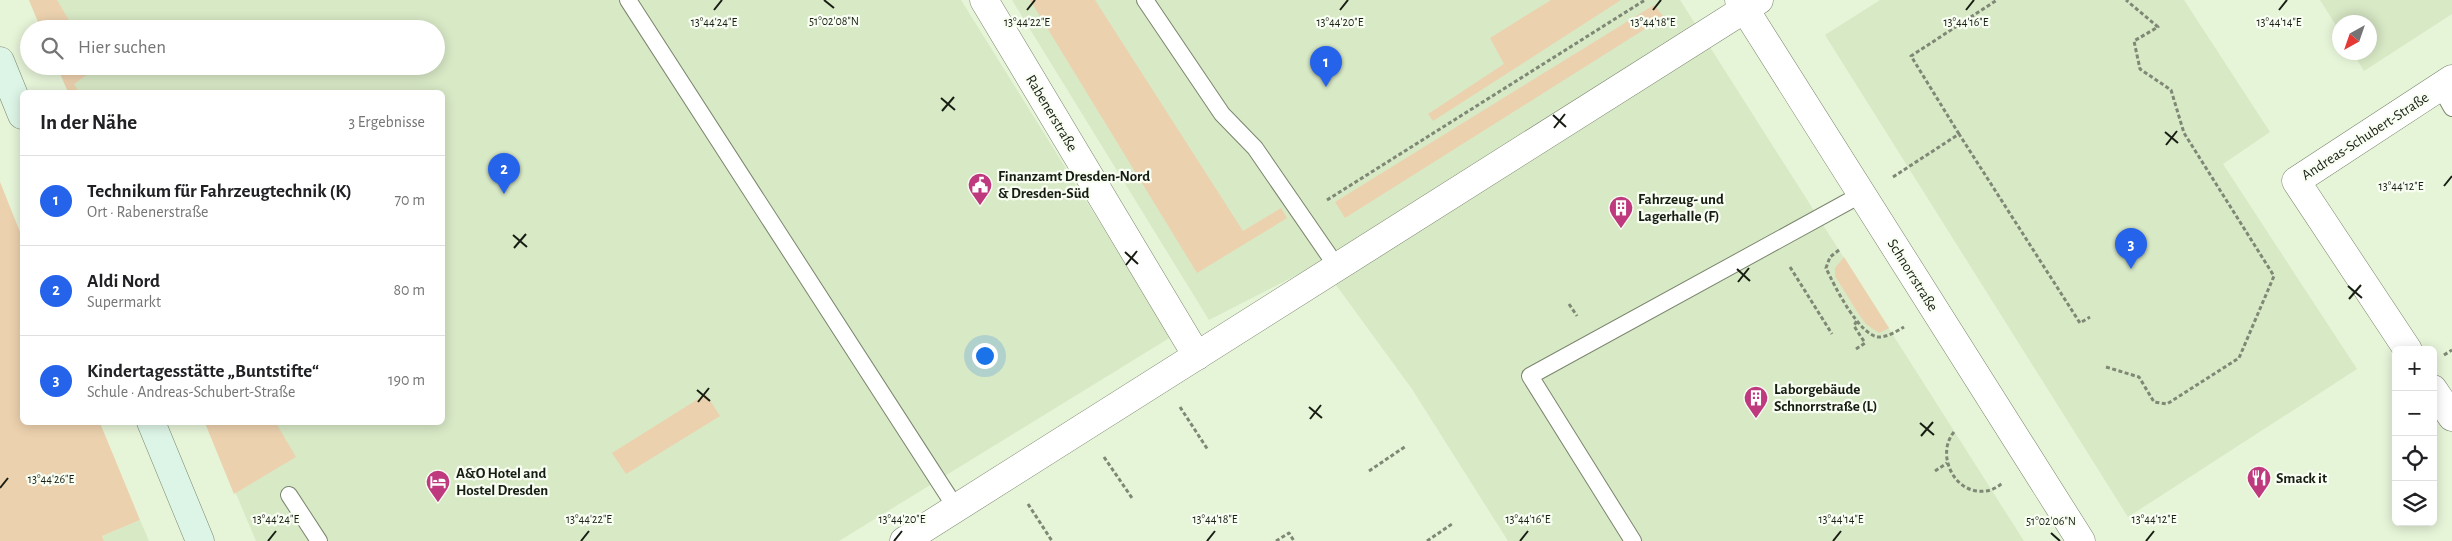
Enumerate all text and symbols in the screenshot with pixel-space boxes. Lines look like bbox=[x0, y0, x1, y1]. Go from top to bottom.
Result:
text: 51°02'08"N bbox=[809, 15, 859, 27]
north arrow bbox=[2332, 15, 2377, 60]
text: 13°44'24"E bbox=[691, 16, 737, 28]
text: 13°44'22"E bbox=[1004, 16, 1050, 28]
text: 13°44'20"E bbox=[1316, 16, 1364, 28]
text: 13°44'18"E bbox=[1630, 16, 1676, 28]
text: 13°44'16"E bbox=[1943, 16, 1989, 28]
text: 13°44'14"E bbox=[2256, 16, 2302, 28]
search box bbox=[20, 20, 445, 75]
icon: search bbox=[38, 34, 66, 62]
text: Hier suchen bbox=[78, 38, 166, 57]
pin: 1 bbox=[1310, 46, 1342, 87]
street label: Rabenerstraße bbox=[1023, 72, 1080, 154]
street label: Andreas-Schubert-Straße bbox=[2299, 90, 2432, 183]
text: In der Nähe bbox=[40, 112, 137, 133]
text: 3 Ergebnisse bbox=[348, 114, 425, 130]
pin: 2 bbox=[488, 153, 520, 194]
place label: Finanzamt Dresden-Nord & Dresden-Süd bbox=[998, 169, 1150, 201]
public building icon: Finanzamt Dresden-Nord & Dresden-Süd bbox=[967, 172, 993, 206]
text: 13°44'12"E bbox=[2379, 180, 2424, 192]
text: Technikum für Fahrzeugtechnik (K) bbox=[87, 182, 352, 201]
text: 1 bbox=[53, 192, 59, 208]
text: 70 m bbox=[394, 192, 425, 208]
place label: Fahrzeug- und Lagerhalle (F) bbox=[1638, 192, 1724, 224]
building icon: Fahrzeug- und Lagerhalle (F) bbox=[1608, 195, 1634, 229]
text: Ort · Rabenerstraße bbox=[87, 204, 208, 220]
pin: 3 bbox=[2115, 228, 2147, 269]
street label: Schnorrstraße bbox=[1884, 237, 1941, 314]
text: Aldi Nord bbox=[87, 272, 160, 291]
text: 2 bbox=[52, 282, 60, 298]
text: 80 m bbox=[394, 282, 425, 298]
text: Supermarkt bbox=[87, 294, 161, 310]
your location bbox=[972, 343, 998, 369]
map controls bbox=[2392, 346, 2437, 526]
button: + bbox=[2392, 346, 2437, 391]
text: Kindertagesstätte „Buntstifte“ bbox=[87, 362, 319, 381]
text: 3 bbox=[53, 372, 59, 388]
text: 190 m bbox=[388, 372, 425, 388]
place label: Laborgebäude Schnorrstraße (L) bbox=[1774, 382, 1877, 414]
text: Schule · Andreas-Schubert-Straße bbox=[87, 384, 295, 400]
building icon: Laborgebäude Schnorrstraße (L) bbox=[1743, 385, 1769, 419]
button: − bbox=[2392, 391, 2437, 436]
button: locate bbox=[2392, 436, 2437, 481]
restaurant icon: Smack it bbox=[2246, 465, 2272, 499]
place label: A&O Hotel and Hostel Dresden bbox=[456, 466, 548, 498]
hotel icon: A&O Hotel and Hostel Dresden bbox=[425, 469, 451, 503]
place label: Smack it bbox=[2276, 471, 2327, 486]
text: 13°44'26"E bbox=[28, 473, 74, 485]
button: layers bbox=[2392, 481, 2437, 526]
text: 13°44'24"E bbox=[253, 513, 299, 525]
text: 13°44'22"E bbox=[566, 513, 612, 525]
text: 13°44'20"E bbox=[878, 513, 926, 525]
text: 13°44'18"E bbox=[1192, 513, 1238, 525]
text: 13°44'16"E bbox=[1505, 513, 1551, 525]
text: 13°44'14"E bbox=[1818, 513, 1864, 525]
text: 13°44'12"E bbox=[2132, 513, 2177, 525]
text: 51°02'06"N bbox=[2026, 515, 2076, 527]

